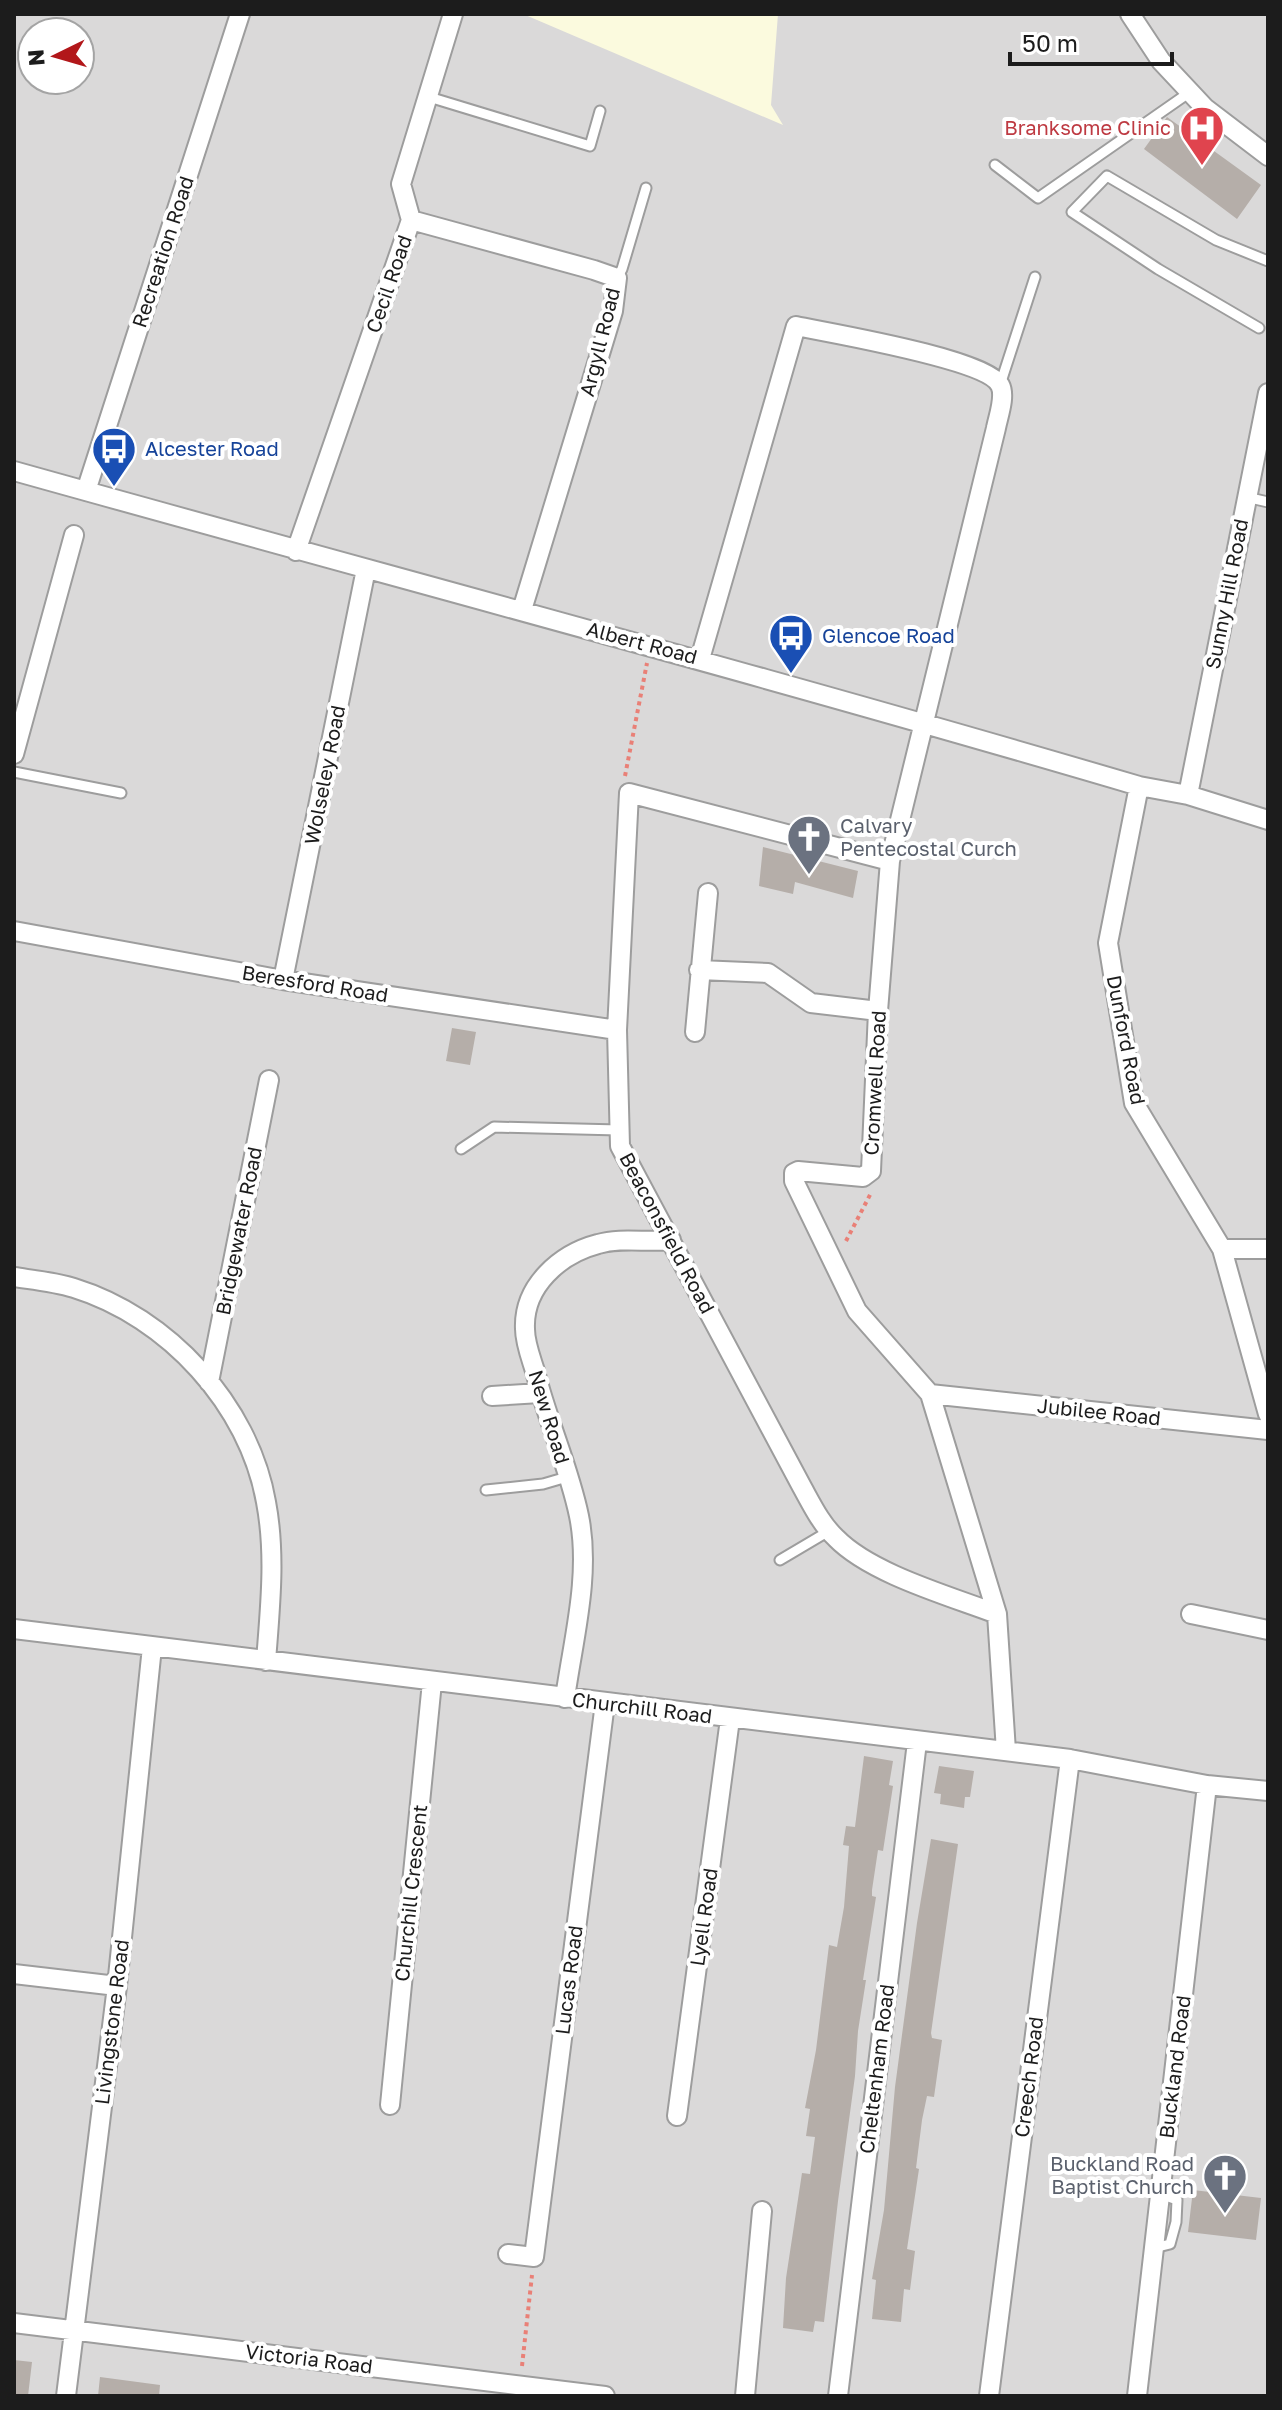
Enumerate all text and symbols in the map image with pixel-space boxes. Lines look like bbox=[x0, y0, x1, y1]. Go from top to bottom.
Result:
north arrow bbox=[16, 16, 96, 96]
scale bar bbox=[1010, 16, 1172, 66]
text: 50 m bbox=[1022, 28, 1078, 57]
text: N bbox=[21, 48, 50, 67]
hospital icon: Branksome Clinic bbox=[1178, 104, 1226, 167]
place label: Branksome Clinic bbox=[1004, 115, 1171, 139]
street label: Recreation Road bbox=[126, 173, 198, 330]
street label: Cecil Road bbox=[360, 232, 416, 336]
street label: Argyll Road bbox=[574, 285, 624, 399]
bus stop icon: Alcester Road bbox=[90, 425, 138, 488]
place label: Alcester Road bbox=[145, 436, 279, 460]
street label: Sunny Hill Road bbox=[1200, 517, 1252, 671]
bus stop icon: Glencoe Road bbox=[767, 612, 815, 675]
street label: Albert Road bbox=[584, 616, 700, 668]
place label: Glencoe Road bbox=[822, 623, 955, 647]
street label: Wolseley Road bbox=[299, 703, 349, 847]
church icon: Calvary Pentecostal Curch bbox=[785, 813, 833, 876]
place label: Calvary Pentecostal Curch bbox=[840, 813, 1017, 860]
street label: Beresford Road bbox=[240, 960, 390, 1006]
street label: Dunford Road bbox=[1103, 973, 1151, 1107]
street label: Cromwell Road bbox=[858, 1010, 890, 1156]
street label: Bridgewater Road bbox=[210, 1145, 266, 1317]
street label: Beaconsfield Road bbox=[615, 1148, 720, 1317]
street label: New Road bbox=[524, 1367, 576, 1467]
street label: Jubilee Road bbox=[1036, 1393, 1162, 1429]
street label: Churchill Road bbox=[571, 1687, 714, 1728]
street label: Churchill Crescent bbox=[389, 1803, 431, 1983]
street label: Lyell Road bbox=[684, 1866, 722, 1968]
street label: Lucas Road bbox=[549, 1924, 587, 2036]
street label: Livingstone Road bbox=[89, 1938, 133, 2106]
street label: Cheltenham Road bbox=[854, 1983, 898, 2155]
street label: Buckland Road bbox=[1153, 1994, 1195, 2140]
street label: Creech Road bbox=[1009, 2015, 1047, 2139]
place label: Buckland Road Baptist Church bbox=[1050, 2151, 1194, 2198]
church icon: Buckland Road Baptist Church bbox=[1201, 2152, 1249, 2215]
street label: Victoria Road bbox=[244, 2338, 374, 2378]

